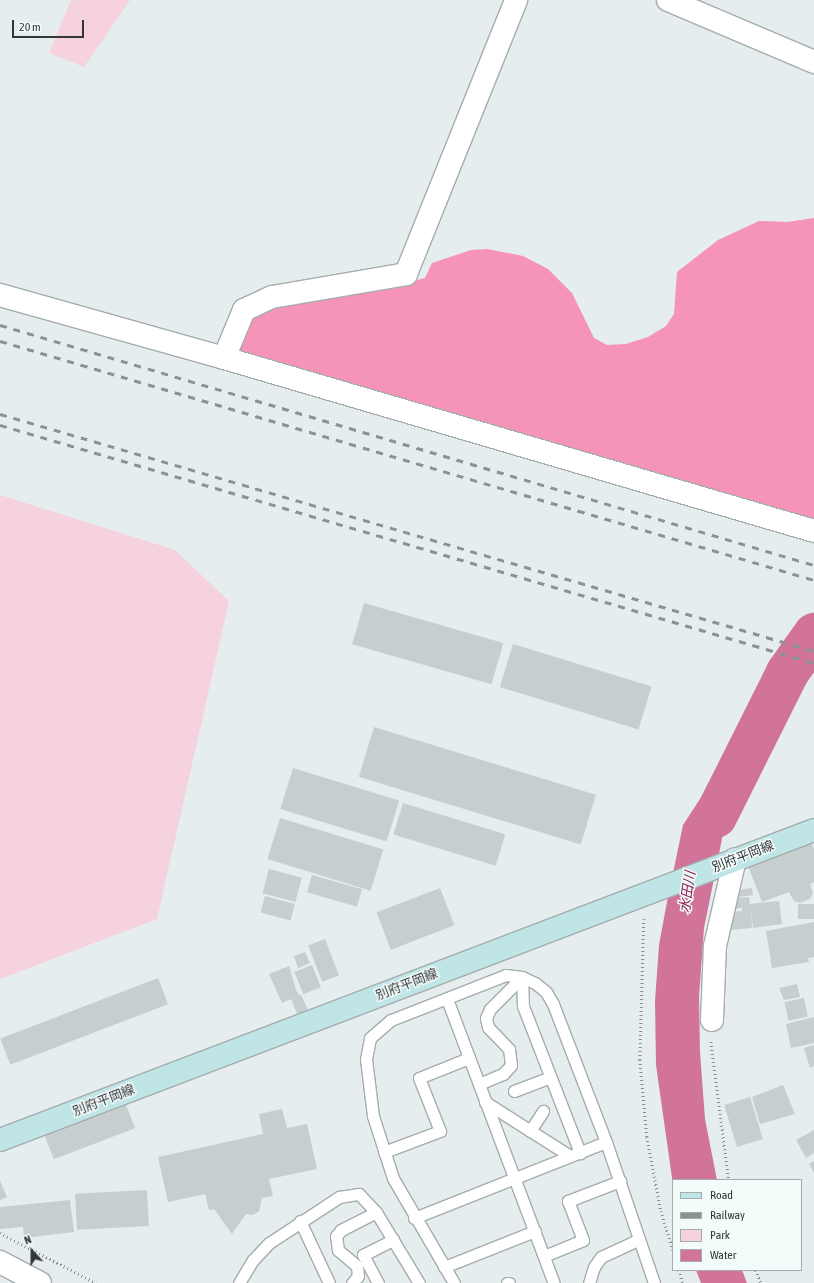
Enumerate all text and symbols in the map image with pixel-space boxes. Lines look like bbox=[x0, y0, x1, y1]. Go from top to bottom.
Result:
scale bar bbox=[14, 12, 86, 38]
text: 20 m bbox=[19, 20, 41, 34]
street label: 別府平岡線 bbox=[710, 838, 776, 876]
water label: 水田川 bbox=[676, 870, 698, 914]
street label: 別府平岡線 bbox=[374, 966, 440, 1004]
street label: 別府平岡線 bbox=[71, 1082, 137, 1120]
legend bbox=[672, 1179, 802, 1271]
text: Road bbox=[710, 1188, 733, 1202]
text: Railway bbox=[710, 1208, 745, 1222]
text: Park bbox=[710, 1228, 730, 1242]
north arrow bbox=[12, 1231, 52, 1271]
text: N bbox=[23, 1233, 33, 1247]
text: Water bbox=[710, 1248, 736, 1262]

